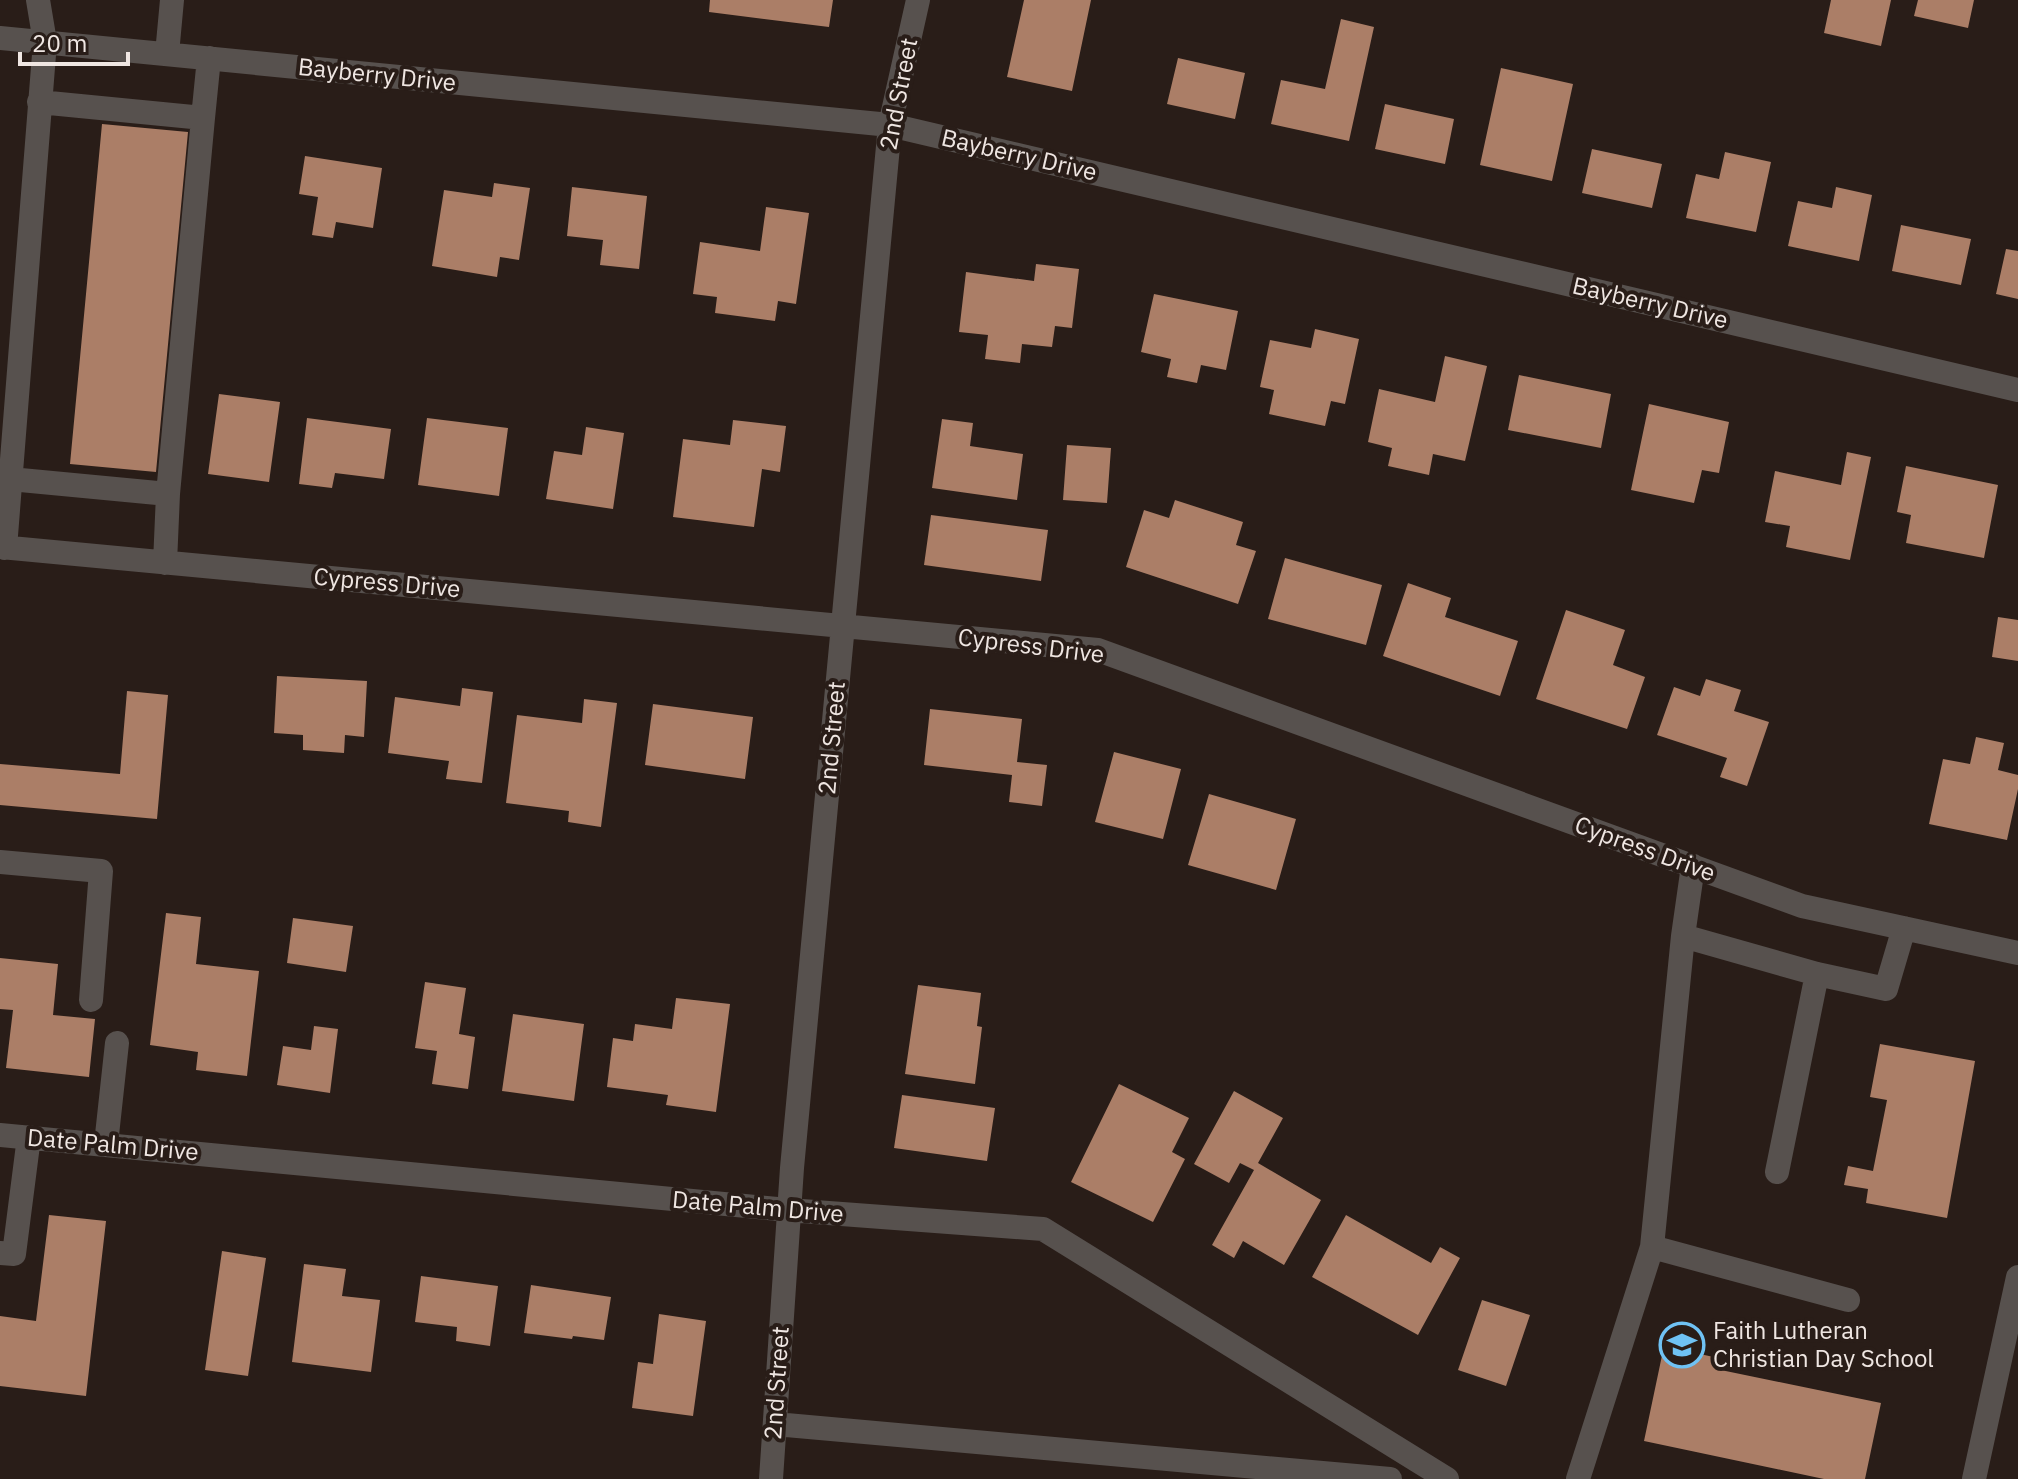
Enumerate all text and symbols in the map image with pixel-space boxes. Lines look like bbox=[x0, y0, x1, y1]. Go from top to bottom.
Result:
scale bar bbox=[20, 16, 128, 66]
text: 20 m bbox=[32, 27, 87, 59]
street label: 2nd Street bbox=[871, 35, 925, 153]
street label: Bayberry Drive bbox=[297, 50, 458, 98]
street label: Bayberry Drive bbox=[938, 121, 1100, 187]
street label: Bayberry Drive bbox=[1569, 269, 1731, 335]
street label: Cypress Drive bbox=[312, 560, 462, 604]
street label: Cypress Drive bbox=[956, 620, 1106, 670]
street label: 2nd Street bbox=[810, 680, 852, 796]
street label: Cypress Drive bbox=[1571, 808, 1720, 888]
street label: Date Palm Drive bbox=[26, 1121, 200, 1167]
street label: Date Palm Drive bbox=[671, 1183, 845, 1229]
place label: Faith Lutheran Christian Day School bbox=[1713, 1314, 1934, 1374]
school or university icon: Faith Lutheran Christian Day School bbox=[1658, 1321, 1706, 1369]
street label: 2nd Street bbox=[756, 1325, 796, 1441]

